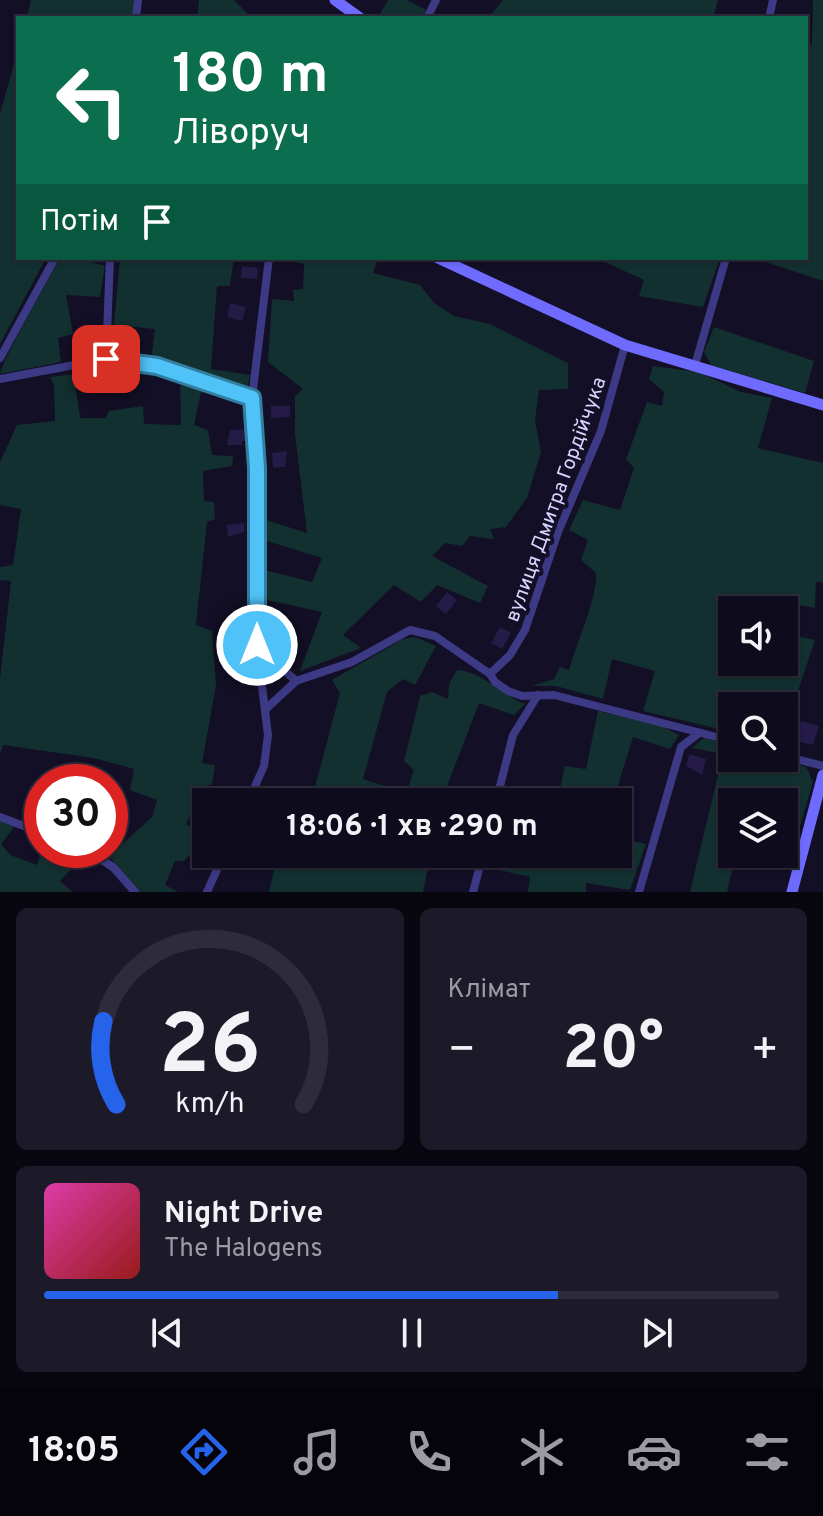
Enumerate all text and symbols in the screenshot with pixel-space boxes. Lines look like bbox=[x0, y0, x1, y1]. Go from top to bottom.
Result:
text: 180 m bbox=[172, 42, 329, 112]
icon: left bbox=[40, 48, 144, 152]
text: Ліворуч bbox=[172, 111, 310, 157]
icon: arrive bbox=[135, 200, 179, 244]
text: Потім bbox=[40, 204, 119, 241]
pin bbox=[72, 325, 140, 393]
icon: arrive bbox=[84, 337, 128, 381]
street label: вулиця Дмитра Гордійчука bbox=[500, 374, 613, 626]
map controls bbox=[718, 596, 798, 868]
button: sound bbox=[718, 596, 798, 676]
position arrow bbox=[215, 603, 299, 687]
button: search bbox=[718, 692, 798, 772]
speed limit sign: 30 bbox=[24, 764, 128, 868]
button: layers bbox=[718, 788, 798, 868]
text: 18:06 · 1 хв · 290 m bbox=[286, 809, 538, 846]
text: Клімат bbox=[448, 974, 531, 1007]
text: 26 bbox=[159, 998, 261, 1103]
text: 20° bbox=[563, 1014, 664, 1090]
text: − bbox=[448, 1024, 476, 1080]
text: + bbox=[751, 1024, 779, 1080]
text: km/h bbox=[175, 1087, 244, 1123]
text: Night Drive bbox=[164, 1196, 323, 1233]
text: The Halogens bbox=[164, 1233, 323, 1266]
icon: previous bbox=[145, 1311, 189, 1355]
icon: pause bbox=[390, 1311, 434, 1355]
icon: next bbox=[635, 1311, 679, 1355]
icon: directions bbox=[176, 1424, 232, 1480]
icon: music bbox=[289, 1424, 345, 1480]
icon: phone bbox=[401, 1424, 457, 1480]
icon: climate bbox=[514, 1424, 570, 1480]
icon: car bbox=[626, 1424, 682, 1480]
icon: filters bbox=[739, 1424, 795, 1480]
text: 18:05 bbox=[28, 1429, 120, 1475]

